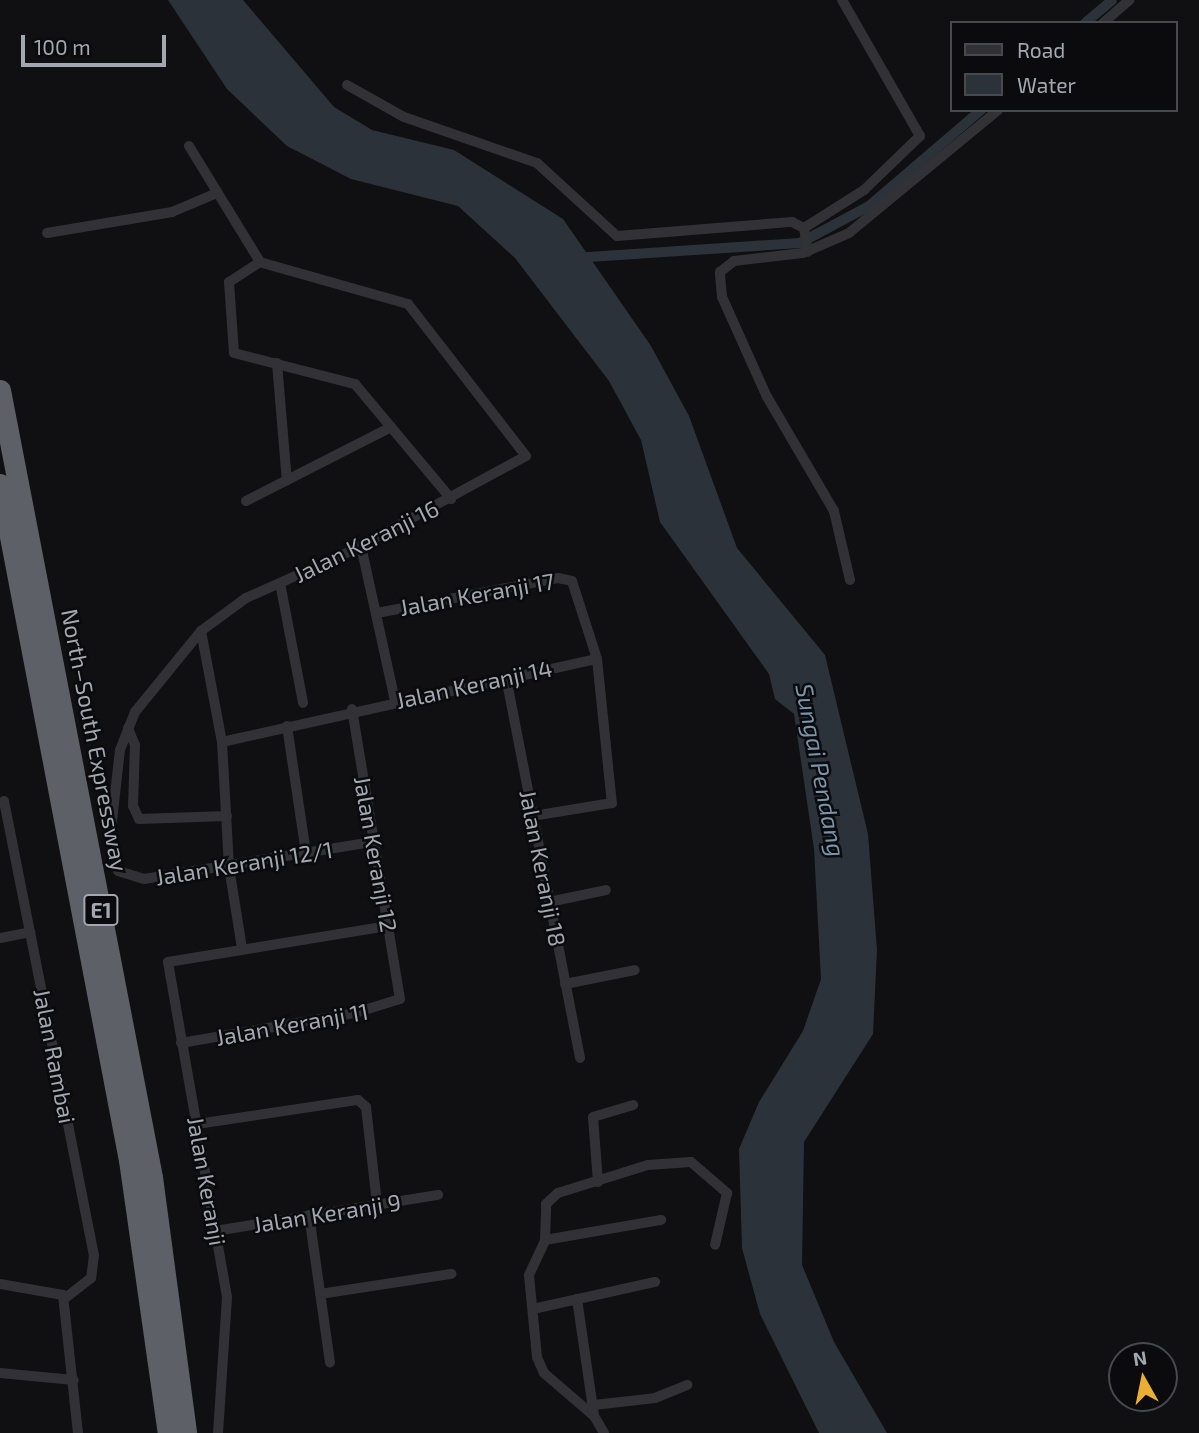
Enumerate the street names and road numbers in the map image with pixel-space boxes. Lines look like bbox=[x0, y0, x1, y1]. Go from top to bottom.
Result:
street label: Jalan Keranji 16 bbox=[289, 494, 443, 588]
street label: Jalan Keranji 17 bbox=[397, 567, 557, 621]
street label: North–South Expressway bbox=[56, 606, 134, 874]
street label: Jalan Keranji 14 bbox=[393, 654, 555, 714]
street label: Jalan Keranji 12 bbox=[349, 774, 403, 934]
street label: Jalan Keranji 18 bbox=[514, 787, 572, 949]
street label: Jalan Keranji 12/1 bbox=[153, 835, 335, 891]
road number: E1 bbox=[82, 892, 120, 928]
street label: Jalan Rambai bbox=[28, 986, 82, 1126]
street label: Jalan Keranji 11 bbox=[214, 997, 370, 1051]
street label: Jalan Keranji bbox=[182, 1114, 232, 1248]
street label: Jalan Keranji 9 bbox=[251, 1188, 403, 1238]

